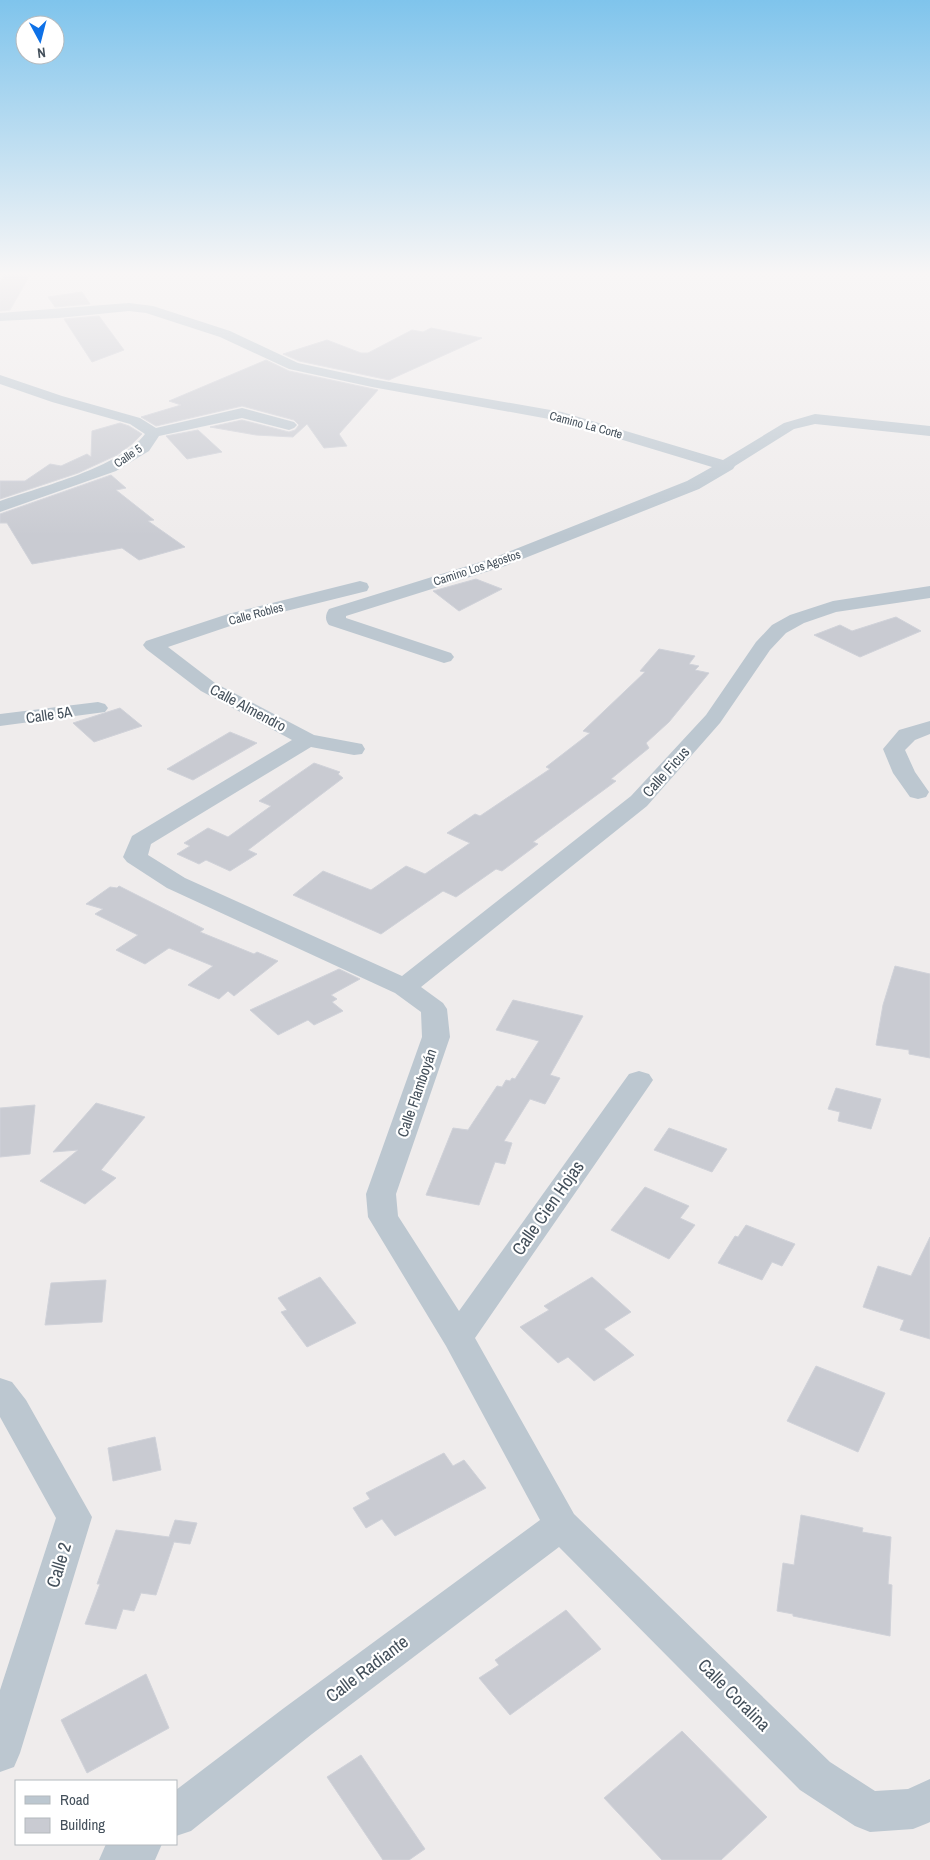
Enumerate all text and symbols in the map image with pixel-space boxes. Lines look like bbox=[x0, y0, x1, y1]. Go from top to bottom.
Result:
north arrow bbox=[15, 15, 65, 65]
text: N bbox=[36, 43, 47, 62]
street label: Camino La Corte bbox=[548, 408, 624, 442]
street label: Calle 5 bbox=[111, 441, 146, 471]
street label: Camino Los Agostos bbox=[431, 546, 523, 590]
street label: Calle Robles bbox=[227, 599, 285, 629]
street label: Calle Almendro bbox=[206, 679, 290, 736]
street label: Calle 5A bbox=[24, 701, 74, 728]
street label: Calle Ficus bbox=[637, 742, 694, 802]
street label: Calle Flamboyán bbox=[392, 1046, 441, 1140]
street label: Calle Cien Hojas bbox=[506, 1155, 590, 1260]
street label: Calle 2 bbox=[40, 1539, 77, 1590]
street label: Calle Radiante bbox=[320, 1629, 413, 1708]
street label: Calle Coralina bbox=[692, 1653, 776, 1737]
legend bbox=[15, 1780, 178, 1845]
text: Road bbox=[60, 1789, 89, 1810]
text: Building bbox=[60, 1814, 105, 1835]

